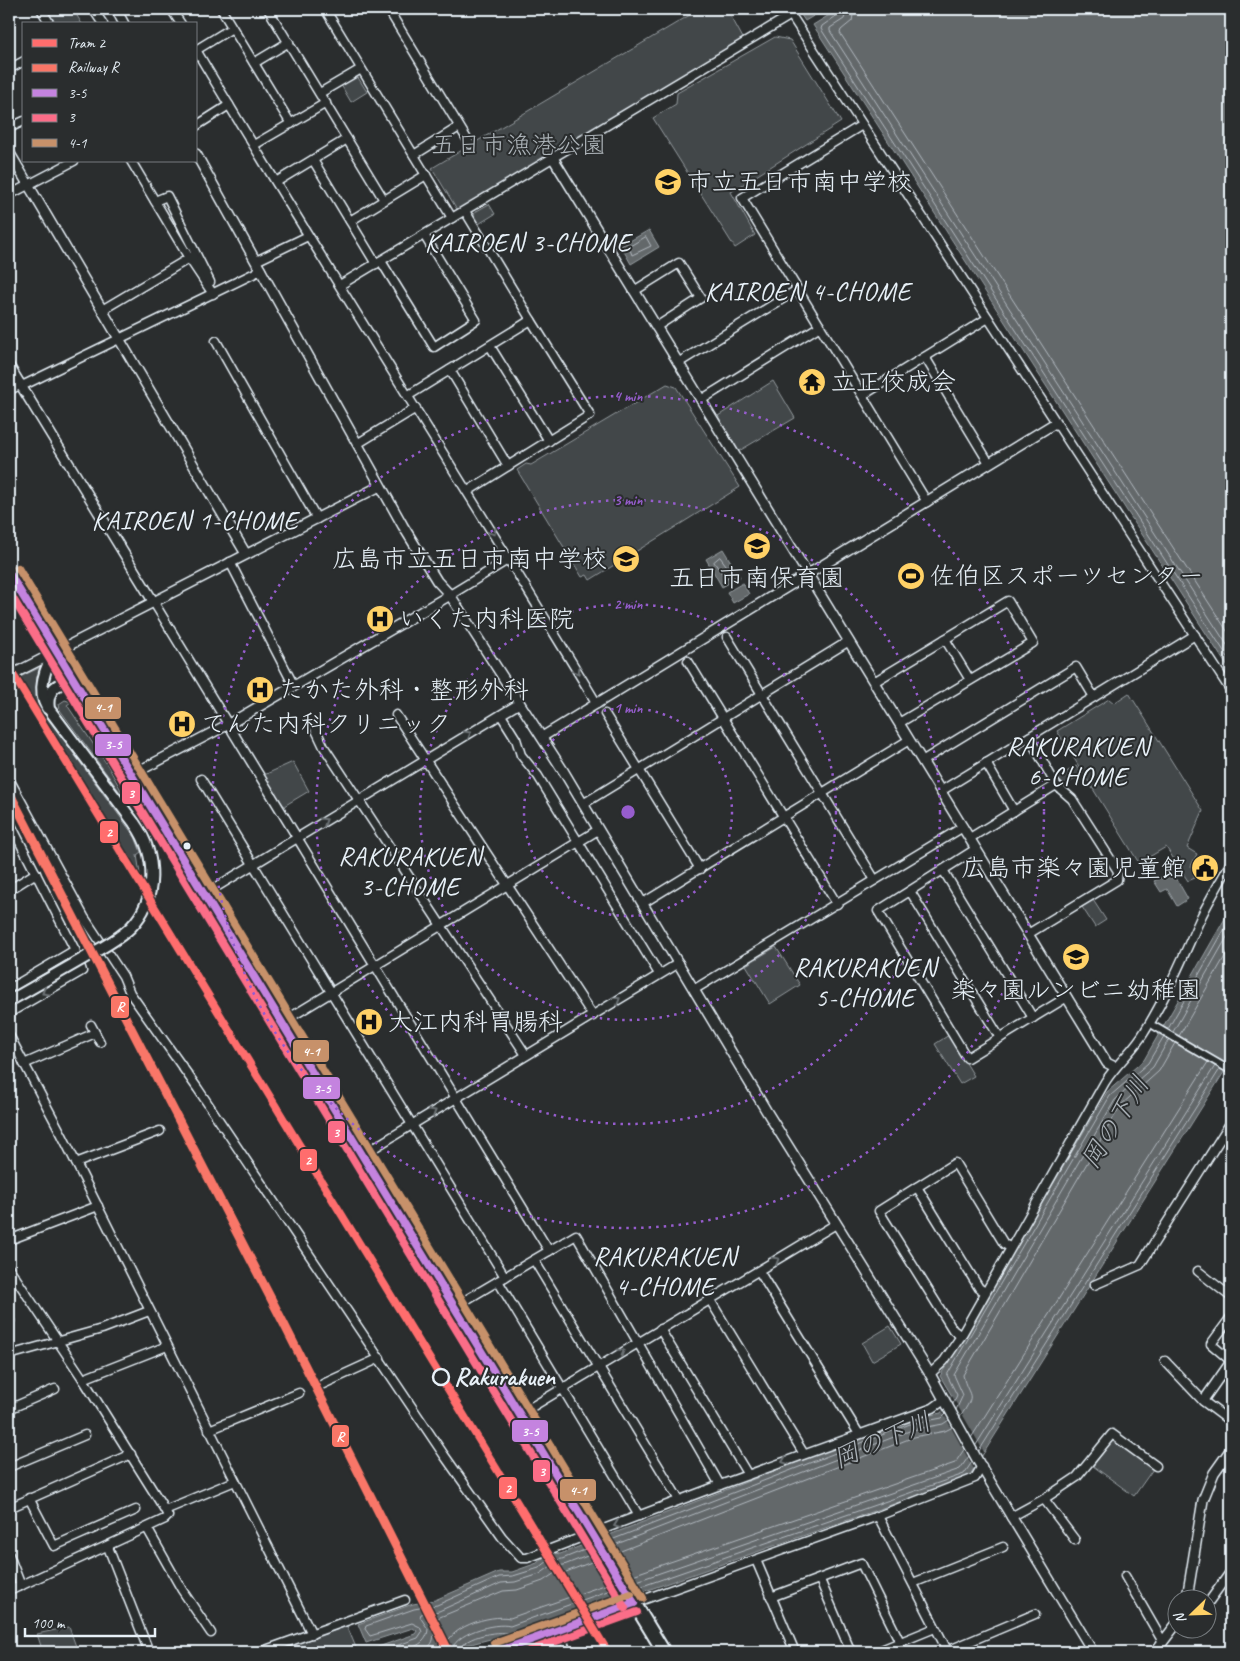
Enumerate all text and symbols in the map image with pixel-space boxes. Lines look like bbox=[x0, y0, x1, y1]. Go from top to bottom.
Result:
legend bbox=[22, 22, 198, 162]
text: Tram 2 bbox=[68, 34, 106, 53]
text: Railway R bbox=[68, 58, 120, 77]
text: 3-5 bbox=[68, 84, 88, 103]
text: 3 bbox=[68, 108, 76, 127]
park label: 五日市漁港公園 bbox=[431, 129, 607, 161]
text: 4-1 bbox=[68, 134, 88, 153]
place label: 市立五日市南中学校 bbox=[687, 166, 912, 198]
school or university icon: 市立五日市南中学校 bbox=[653, 167, 683, 197]
district label: KAIROEN 3-CHOME bbox=[425, 226, 634, 259]
district label: KAIROEN 4-CHOME bbox=[705, 275, 914, 308]
place label: 立正佼成会 bbox=[831, 366, 956, 398]
temple icon: 立正佼成会 bbox=[797, 367, 827, 397]
text: 4 min bbox=[614, 387, 643, 406]
text: 3 min bbox=[614, 491, 643, 510]
district label: KAIROEN 1-CHOME bbox=[92, 504, 301, 537]
one-way arrow bbox=[486, 527, 496, 536]
school or university icon: 五日市南保育園 bbox=[742, 531, 772, 561]
place label: 広島市立五日市南中学校 bbox=[332, 543, 607, 575]
school or university icon: 広島市立五日市南中学校 bbox=[611, 544, 641, 574]
place label: 佐伯区スポーツセンター bbox=[930, 560, 1204, 592]
sports icon: 佐伯区スポーツセンター bbox=[896, 561, 926, 591]
place label: 五日市南保育園 bbox=[669, 562, 845, 594]
text: 2 min bbox=[614, 595, 643, 614]
place label: いくた内科医院 bbox=[399, 603, 574, 635]
hospital icon: いくた内科医院 bbox=[365, 604, 395, 634]
one-way arrow bbox=[571, 666, 581, 675]
place label: たかた外科・整形外科 bbox=[279, 674, 529, 706]
hospital icon: たかた外科・整形外科 bbox=[245, 675, 275, 705]
line badge: 4-1 bbox=[84, 696, 122, 720]
text: 4-1 bbox=[94, 699, 113, 716]
text: 1 min bbox=[614, 699, 643, 718]
place label: てんた内科クリニック bbox=[201, 708, 451, 740]
hospital icon: てんた内科クリニック bbox=[167, 709, 197, 739]
district label: RAKURAKUEN 6-CHOME bbox=[1006, 730, 1153, 793]
one-way arrow bbox=[463, 731, 472, 741]
line badge: 3-5 bbox=[94, 733, 132, 757]
text: 3-5 bbox=[105, 736, 123, 753]
line badge: 3 bbox=[121, 781, 141, 805]
text: 3 bbox=[128, 785, 136, 802]
centre of rings bbox=[619, 803, 637, 821]
one-way arrow bbox=[319, 818, 328, 828]
line badge: 2 bbox=[99, 820, 119, 844]
text: 2 bbox=[106, 824, 114, 841]
district label: RAKURAKUEN 3-CHOME bbox=[338, 840, 485, 903]
unlabelled marker bbox=[182, 841, 192, 851]
place label: 広島市楽々園児童館 bbox=[961, 852, 1186, 884]
public building icon: 広島市楽々園児童館 bbox=[1190, 853, 1220, 883]
school or university icon: 楽々園ルンビニ幼稚園 bbox=[1061, 942, 1091, 972]
district label: RAKURAKUEN 5-CHOME bbox=[793, 951, 940, 1014]
place label: 楽々園ルンビニ幼稚園 bbox=[951, 974, 1201, 1006]
one-way arrow bbox=[42, 986, 51, 996]
line badge: R bbox=[110, 995, 130, 1019]
one-way arrow bbox=[612, 997, 621, 1007]
text: R bbox=[116, 998, 126, 1015]
place label: 大江内科胃腸科 bbox=[388, 1006, 563, 1038]
hospital icon: 大江内科胃腸科 bbox=[354, 1007, 384, 1037]
line badge: 4-1 bbox=[292, 1039, 330, 1063]
text: 4-1 bbox=[302, 1043, 321, 1060]
water label: 岡の下川 bbox=[1073, 1069, 1157, 1175]
line badge: 3-5 bbox=[302, 1076, 341, 1100]
text: 3-5 bbox=[314, 1080, 332, 1097]
one-way arrow bbox=[428, 1108, 437, 1118]
line badge: 3 bbox=[327, 1120, 346, 1144]
text: 3 bbox=[333, 1124, 341, 1141]
line badge: 2 bbox=[299, 1148, 318, 1172]
text: 2 bbox=[305, 1152, 313, 1169]
district label: RAKURAKUEN 4-CHOME bbox=[593, 1240, 740, 1303]
one-way arrow bbox=[770, 1257, 779, 1267]
one-way arrow bbox=[615, 1349, 624, 1359]
place label: Rakurakuen bbox=[454, 1361, 557, 1393]
marker: Rakurakuen bbox=[432, 1368, 450, 1386]
water label: 岡の下川 bbox=[828, 1404, 936, 1476]
line badge: 3-5 bbox=[511, 1419, 549, 1443]
text: 3-5 bbox=[522, 1423, 540, 1440]
line badge: R bbox=[331, 1424, 350, 1448]
text: R bbox=[336, 1428, 346, 1445]
one-way arrow bbox=[781, 1455, 790, 1465]
line badge: 3 bbox=[532, 1459, 551, 1483]
text: 3 bbox=[539, 1463, 547, 1480]
line badge: 2 bbox=[498, 1476, 518, 1500]
line badge: 4-1 bbox=[559, 1478, 597, 1502]
text: 2 bbox=[505, 1480, 513, 1497]
text: 4-1 bbox=[569, 1482, 588, 1499]
one-way arrow bbox=[613, 1519, 621, 1529]
north arrow bbox=[1168, 1588, 1218, 1638]
scale bar bbox=[25, 1606, 155, 1638]
text: N bbox=[1170, 1609, 1190, 1626]
text: 100 m bbox=[32, 1614, 66, 1633]

